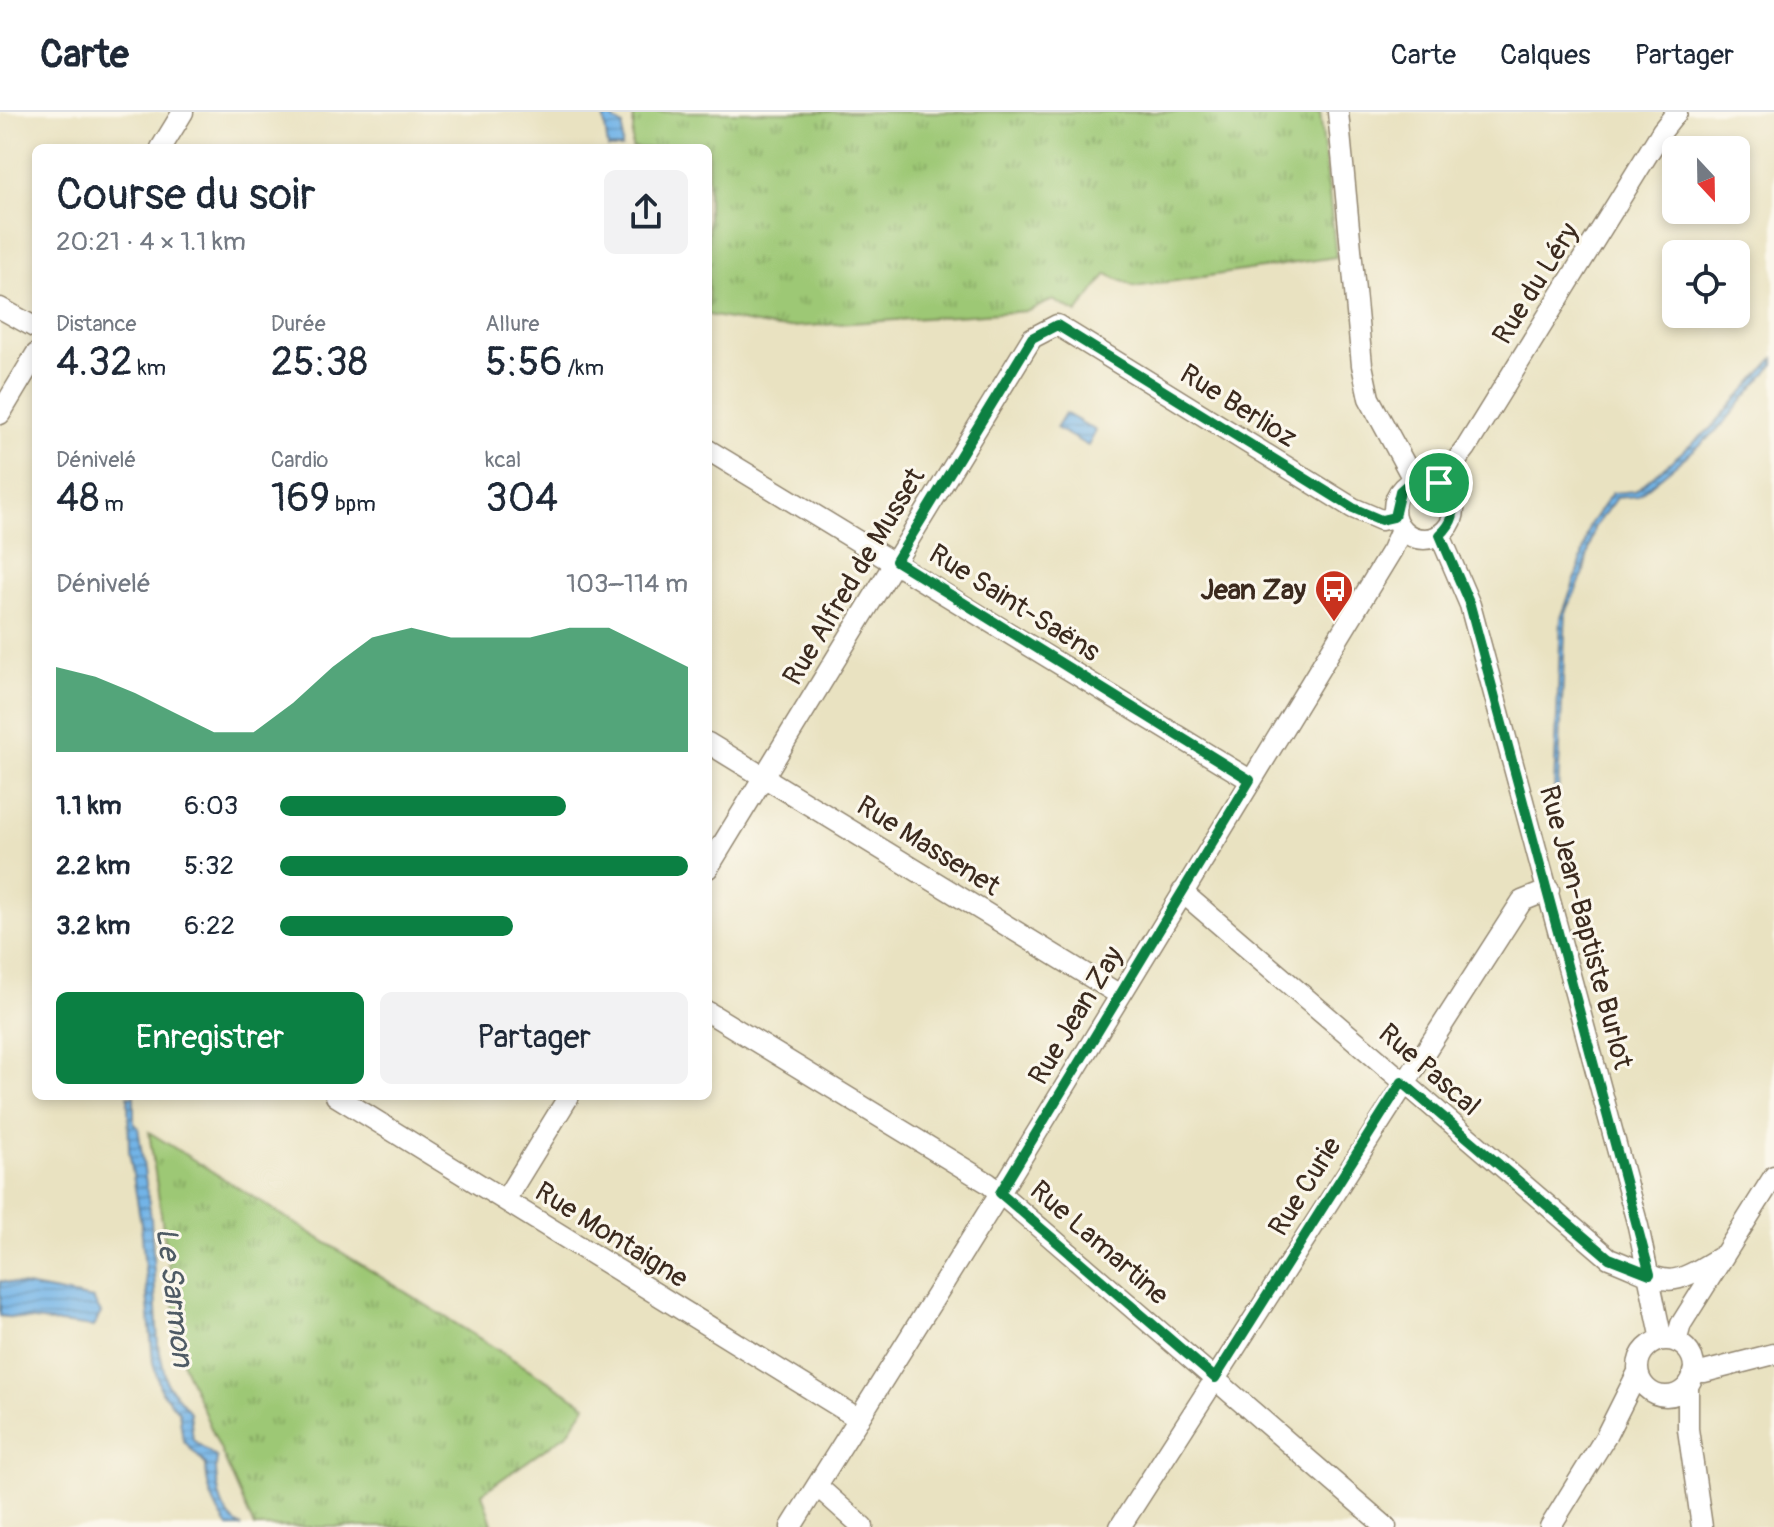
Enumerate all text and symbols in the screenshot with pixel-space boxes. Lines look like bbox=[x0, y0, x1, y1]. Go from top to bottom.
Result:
text: Carte bbox=[40, 31, 129, 79]
text: Carte bbox=[1391, 38, 1456, 73]
text: Calques bbox=[1500, 38, 1590, 73]
text: Partager bbox=[1634, 38, 1734, 73]
north arrow bbox=[1662, 136, 1750, 224]
map controls bbox=[1662, 136, 1750, 328]
text: Course du soir bbox=[56, 168, 316, 223]
button: share bbox=[604, 170, 688, 254]
street label: Rue du Léry bbox=[1485, 217, 1587, 351]
text: 20:21 · 4 × 1.1 km bbox=[56, 226, 246, 258]
button: locate bbox=[1662, 240, 1750, 328]
text: Distance bbox=[56, 310, 136, 338]
text: Durée bbox=[271, 310, 326, 338]
text: Allure bbox=[485, 310, 539, 338]
text: 4.32 bbox=[56, 338, 133, 387]
text: 25:38 bbox=[271, 338, 368, 387]
text: 5:56 bbox=[485, 338, 563, 387]
text: km bbox=[133, 354, 166, 382]
text: /km bbox=[563, 354, 604, 382]
street label: Rue Berlioz bbox=[1173, 357, 1303, 456]
text: Dénivelé bbox=[56, 446, 136, 474]
text: Cardio bbox=[271, 446, 328, 474]
text: kcal bbox=[485, 446, 521, 474]
pin bbox=[1405, 449, 1473, 517]
street label: Rue Alfred de Musset bbox=[776, 461, 933, 692]
icon: arrive bbox=[1417, 461, 1461, 505]
text: 48 bbox=[56, 474, 99, 523]
text: 169 bbox=[271, 474, 330, 523]
text: 304 bbox=[485, 474, 558, 523]
text: m bbox=[99, 490, 124, 518]
text: bpm bbox=[330, 490, 376, 518]
street label: Rue Saint-Saëns bbox=[922, 537, 1107, 670]
text: Dénivelé bbox=[56, 568, 151, 600]
text: 103–114 m bbox=[566, 568, 688, 600]
bus stop icon: Jean Zay bbox=[1313, 568, 1355, 623]
place label: Jean Zay bbox=[1201, 573, 1306, 608]
street label: Rue Jean-Baptiste Burlot bbox=[1531, 782, 1640, 1074]
street label: Rue Massenet bbox=[850, 788, 1007, 905]
text: 1.1 km bbox=[56, 790, 122, 822]
text: 6:03 bbox=[184, 790, 238, 822]
text: 2.2 km bbox=[56, 850, 130, 882]
text: 5:32 bbox=[184, 850, 234, 882]
text: 3.2 km bbox=[56, 910, 130, 942]
text: 6:22 bbox=[184, 910, 235, 942]
street label: Rue Jean Zay bbox=[1021, 940, 1131, 1091]
button: Enregistrer bbox=[56, 992, 364, 1084]
button: Partager bbox=[380, 992, 688, 1084]
street label: Rue Pascal bbox=[1371, 1016, 1487, 1124]
street label: Rue Curie bbox=[1261, 1131, 1349, 1243]
street label: Rue Lamartine bbox=[1022, 1173, 1176, 1313]
street label: Rue Montaigne bbox=[528, 1174, 694, 1296]
water label: Le Sarmon bbox=[148, 1225, 202, 1371]

